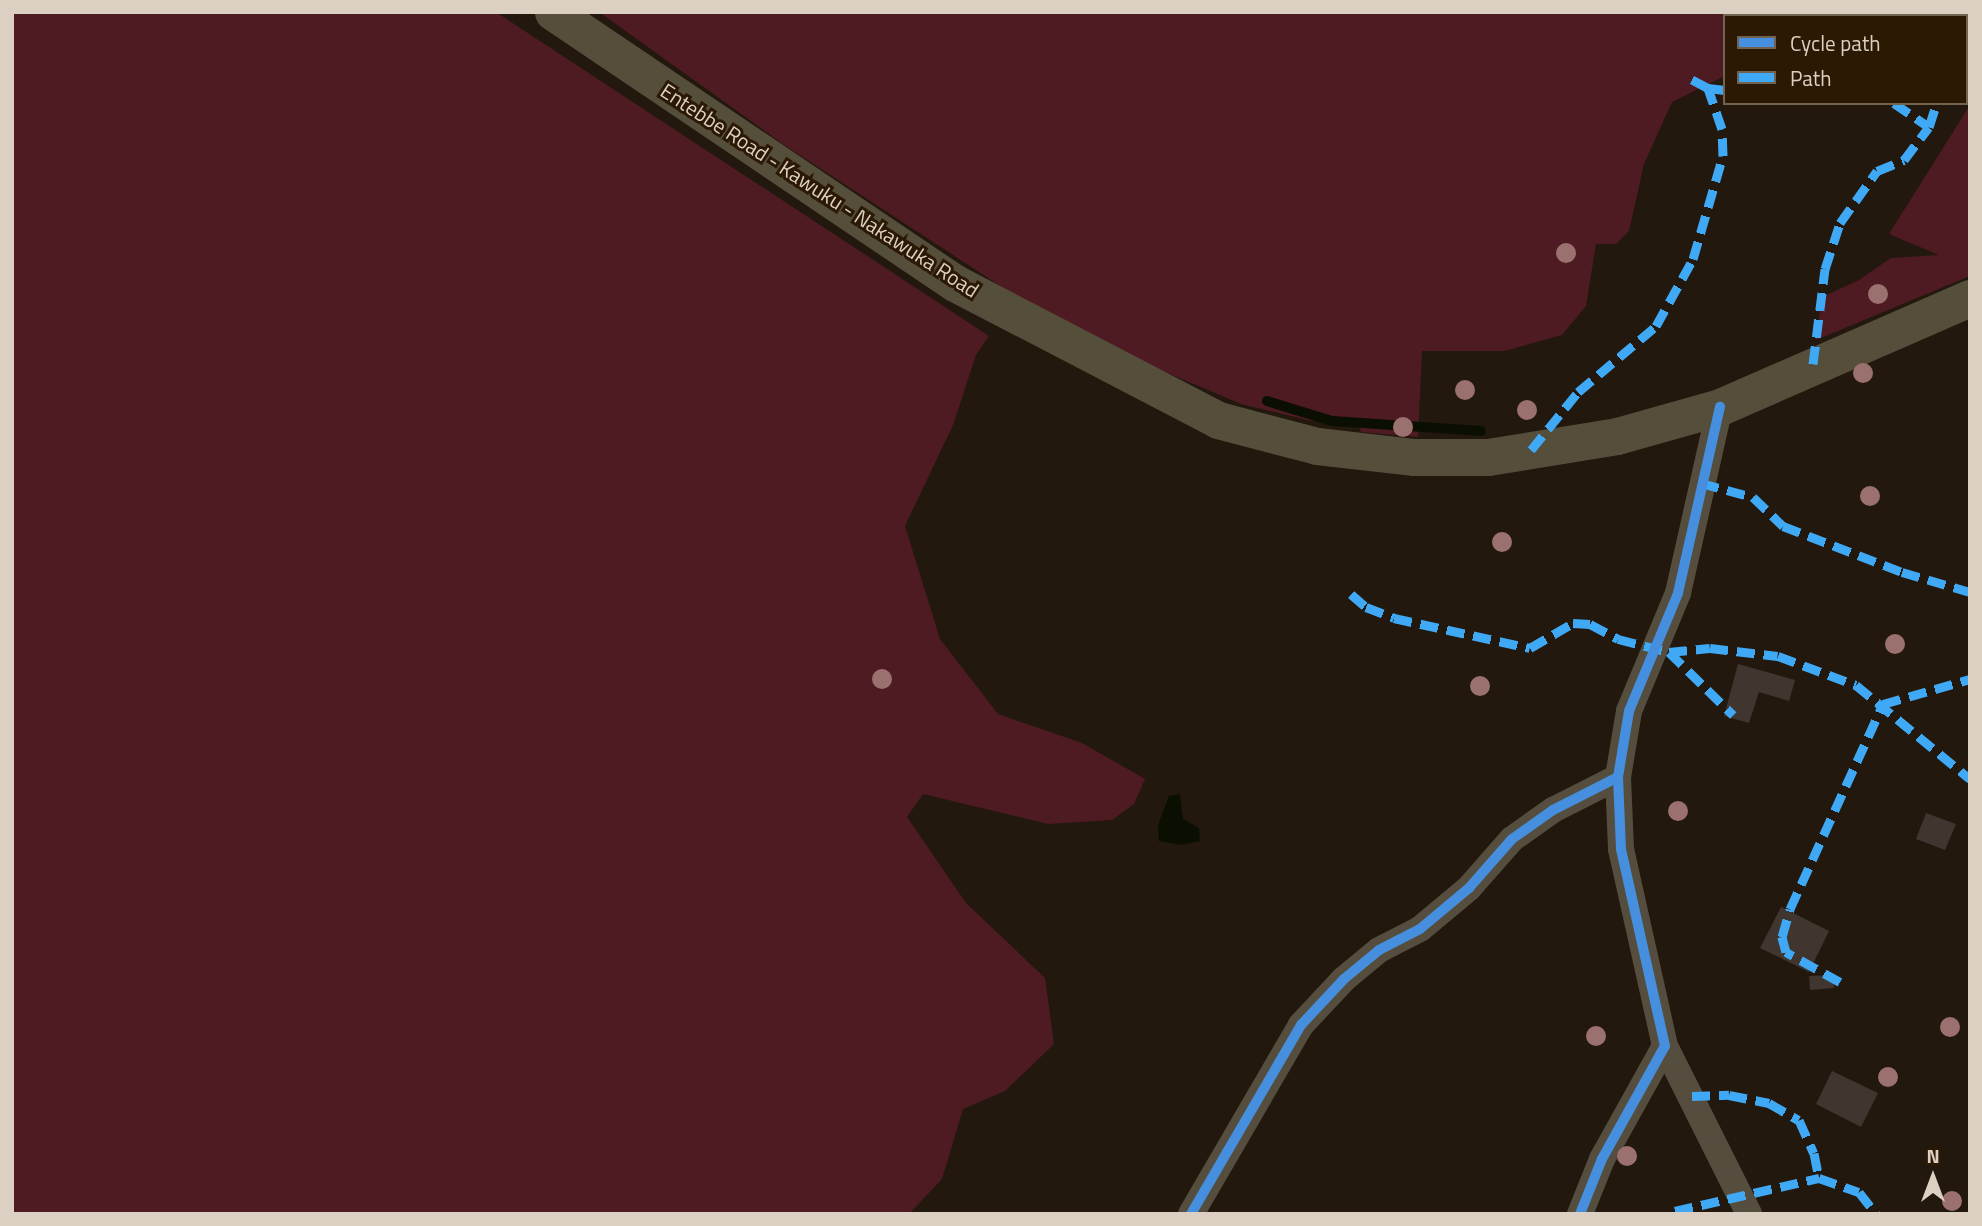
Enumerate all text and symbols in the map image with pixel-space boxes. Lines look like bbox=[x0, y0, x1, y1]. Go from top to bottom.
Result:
legend bbox=[1723, 14, 1968, 105]
text: Cycle path bbox=[1790, 27, 1881, 59]
text: Path bbox=[1790, 62, 1832, 94]
street label: Entebbe Road - Kawuku - Nakawuka Road bbox=[656, 78, 984, 302]
text: N bbox=[1926, 1141, 1940, 1170]
north arrow bbox=[1898, 1142, 1968, 1212]

